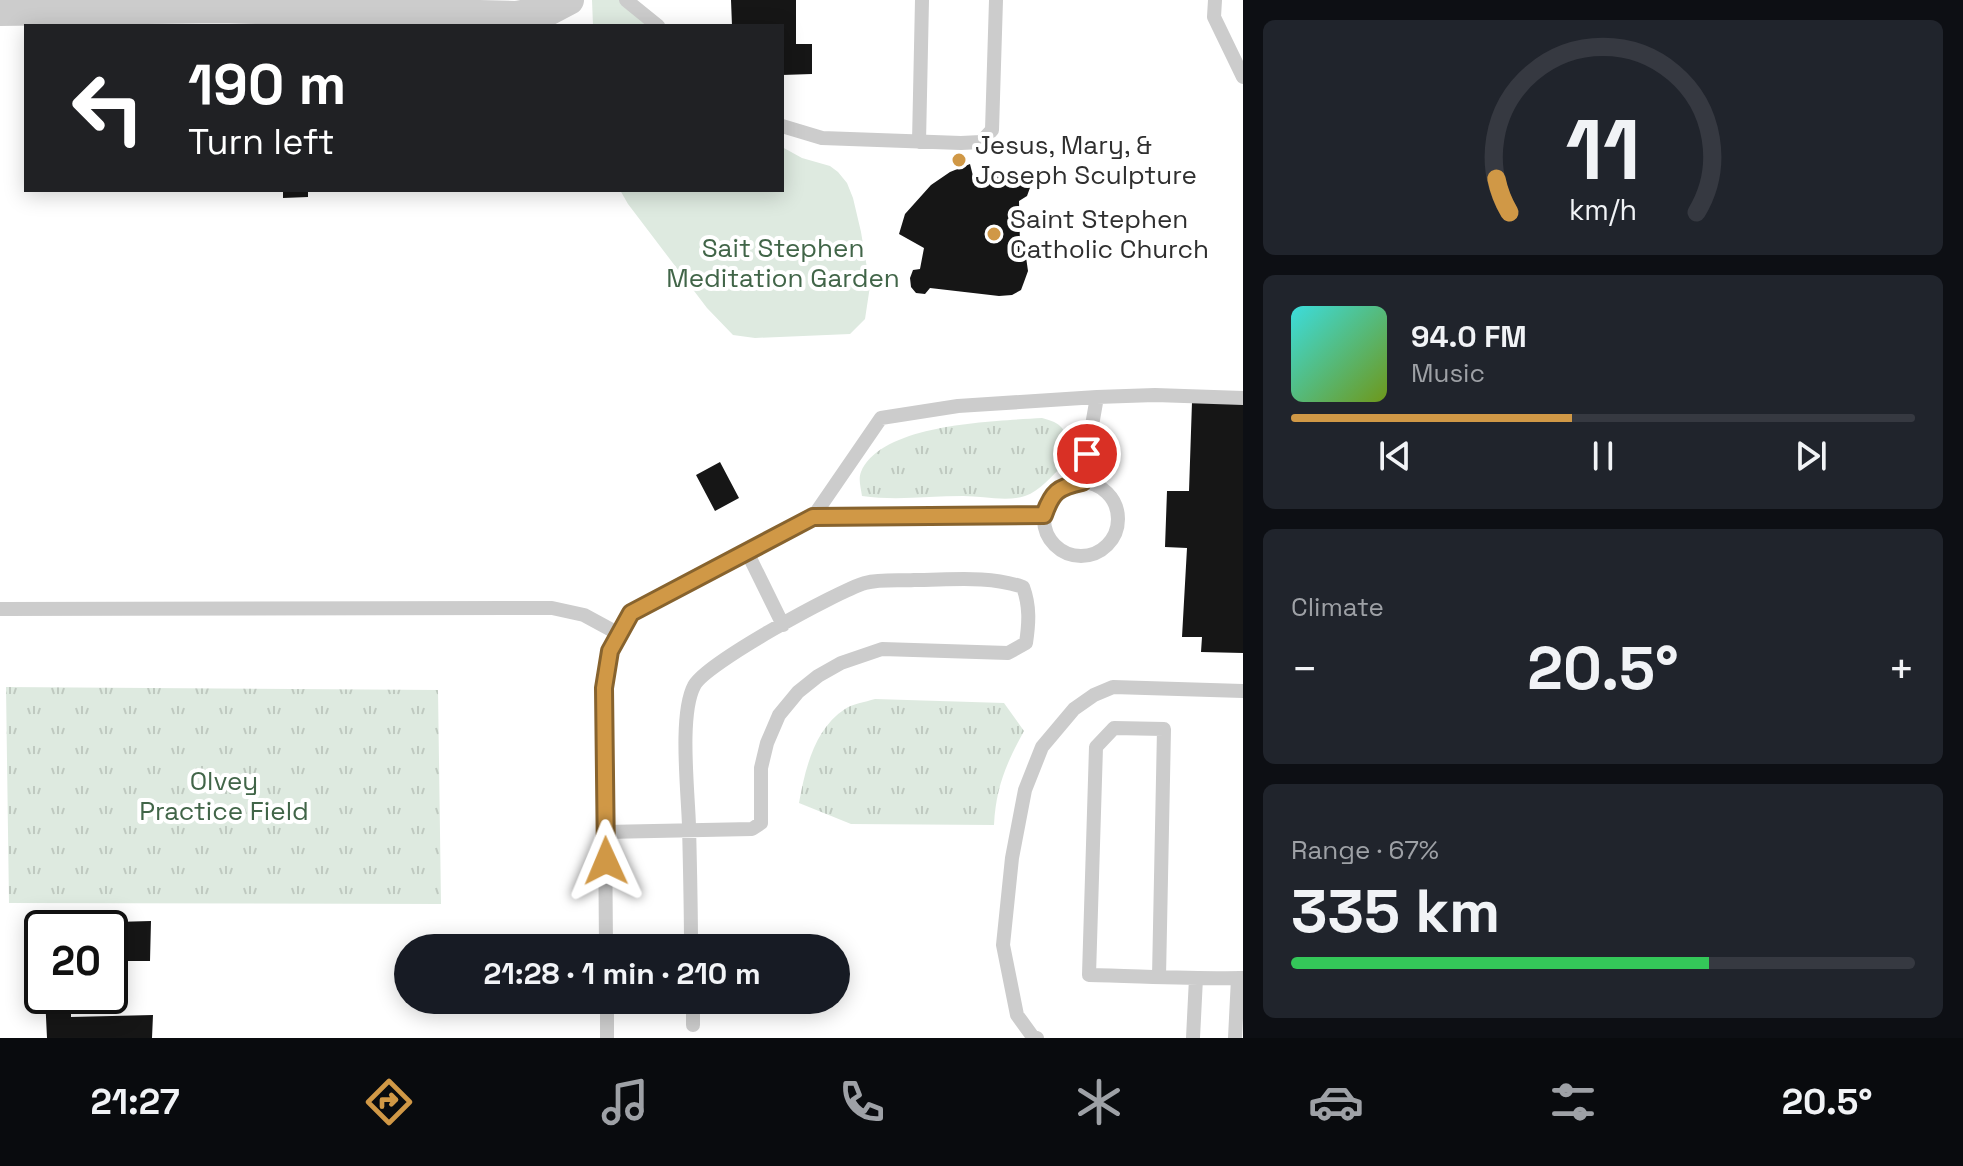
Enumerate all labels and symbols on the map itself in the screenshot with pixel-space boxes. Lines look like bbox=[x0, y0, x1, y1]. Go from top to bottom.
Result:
place label: Jesus, Mary, & Joseph Sculpture bbox=[975, 128, 1197, 192]
marker: Jesus, Mary, & Joseph Sculpture bbox=[950, 151, 968, 169]
place label: Saint Stephen Catholic Church bbox=[1010, 202, 1209, 266]
marker: Saint Stephen Catholic Church bbox=[985, 225, 1003, 243]
park label: Sait Stephen Meditation Garden bbox=[666, 231, 900, 295]
pin bbox=[1053, 420, 1121, 488]
park label: Olvey Practice Field bbox=[139, 764, 309, 828]
position arrow bbox=[564, 819, 648, 903]
speed limit sign: 20 bbox=[24, 910, 128, 1014]

